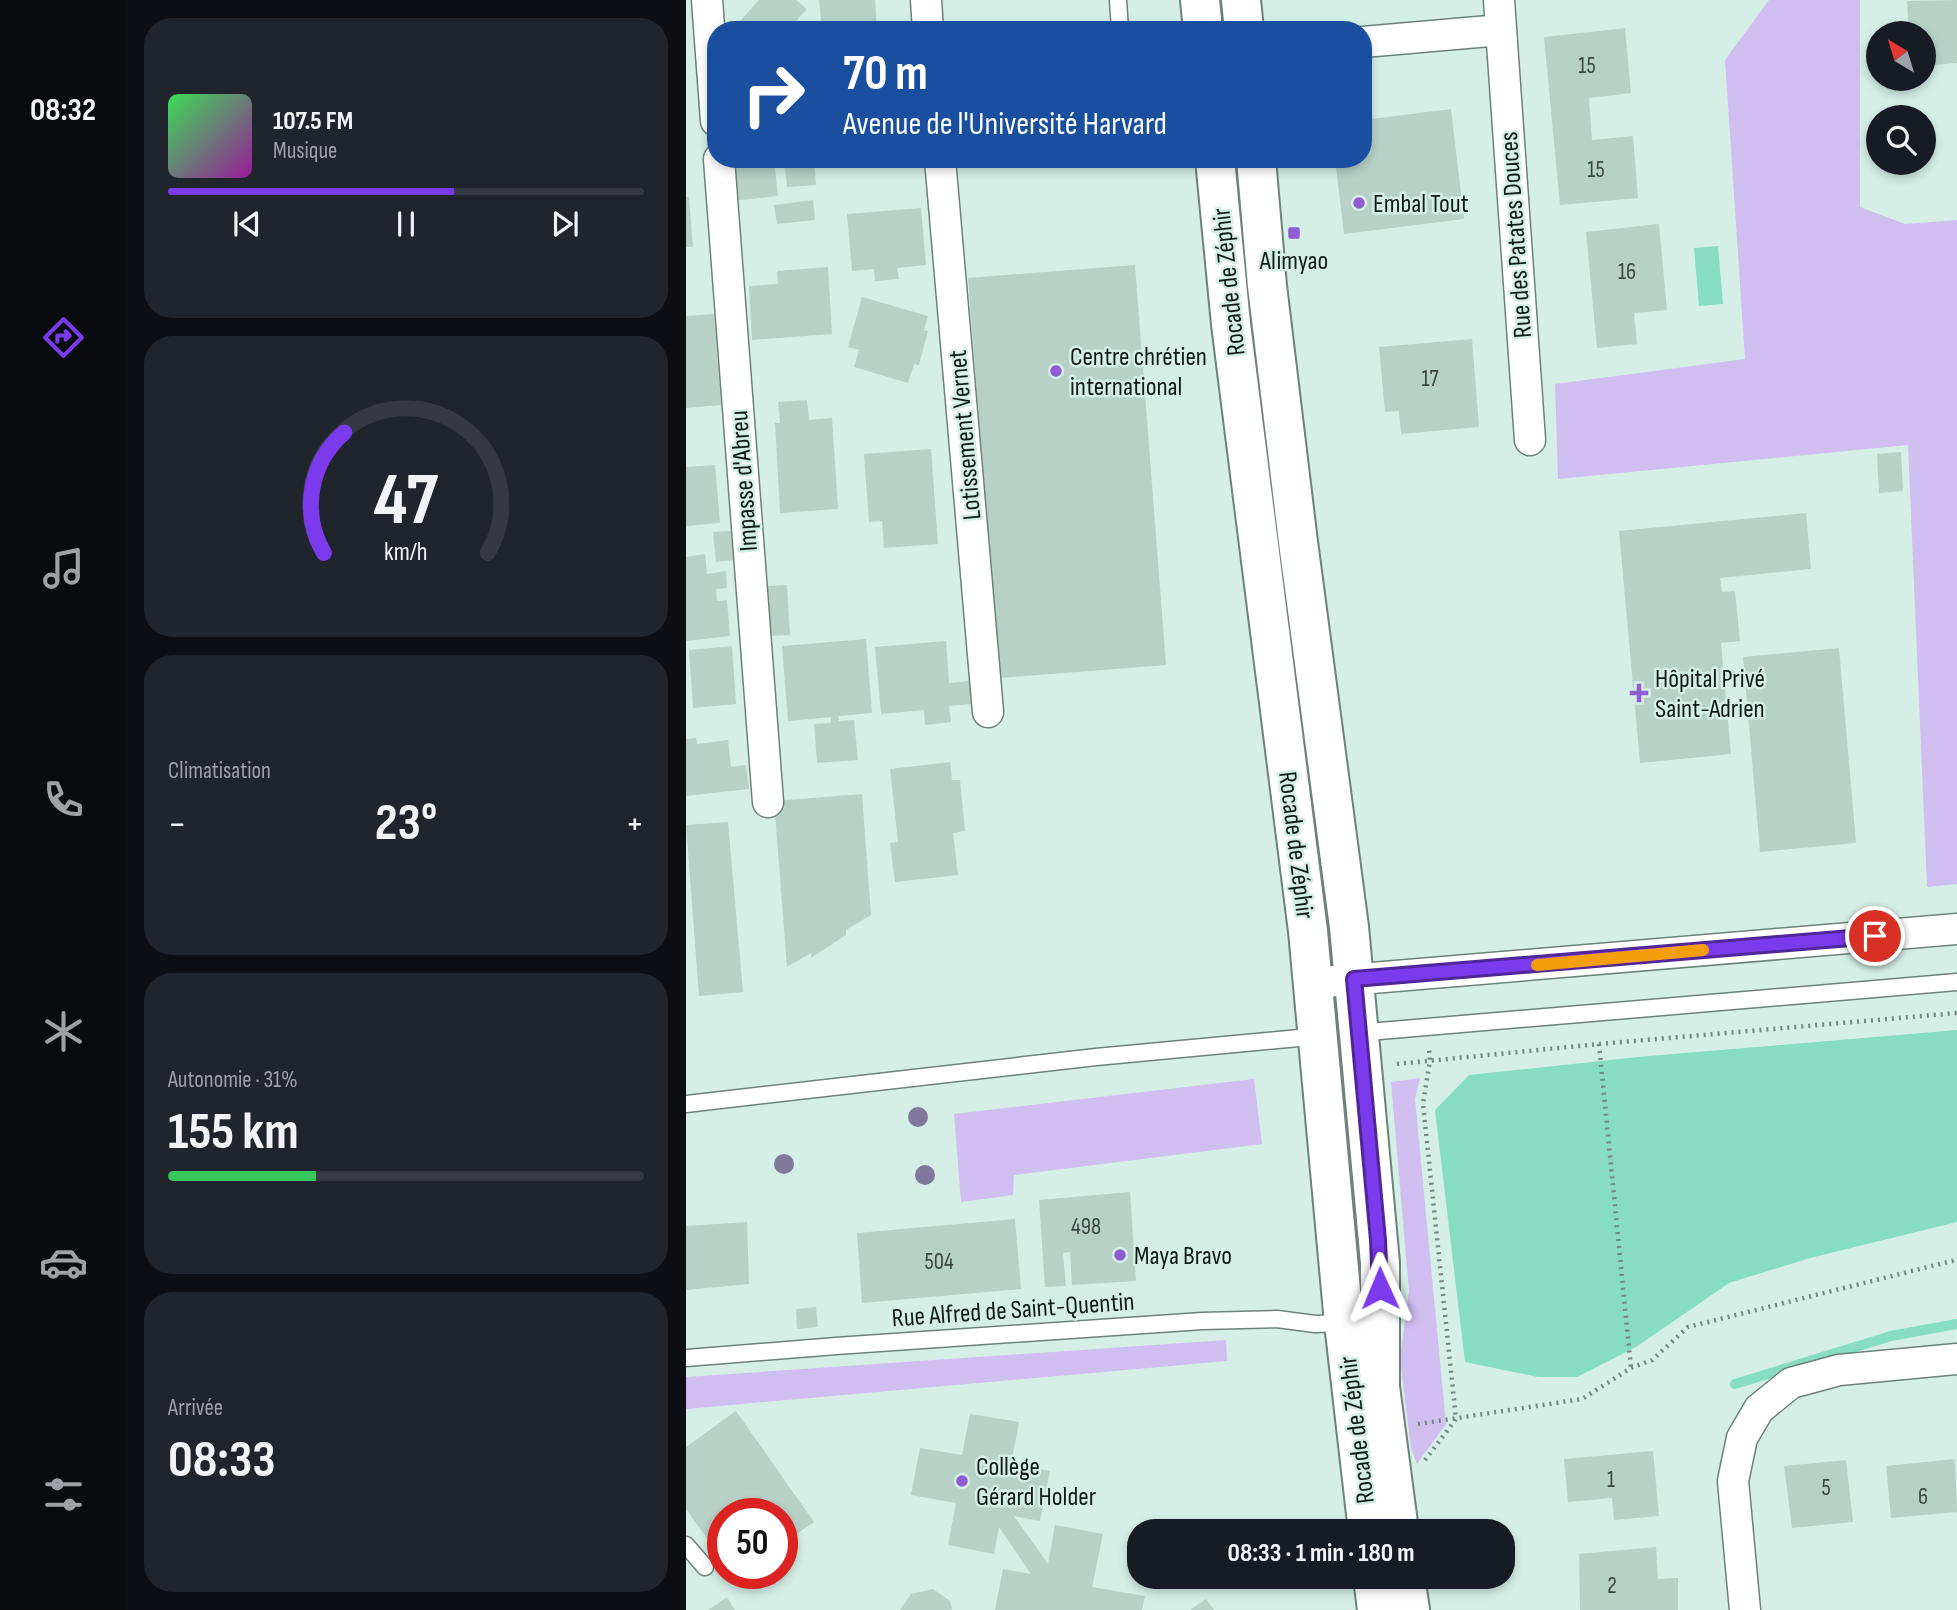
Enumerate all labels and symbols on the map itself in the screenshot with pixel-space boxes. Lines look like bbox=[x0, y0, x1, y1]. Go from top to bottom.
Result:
north arrow bbox=[1866, 21, 1936, 91]
house number: 15 bbox=[1578, 52, 1596, 80]
street label: Rue des Patates Douces bbox=[1494, 131, 1539, 339]
house number: 15 bbox=[1587, 156, 1605, 184]
place label: Embal Tout bbox=[1373, 189, 1469, 220]
marker: Embal Tout bbox=[1351, 195, 1367, 211]
street label: Rocade de Zéphir bbox=[1206, 206, 1253, 357]
marker: Alimyao bbox=[1286, 225, 1302, 241]
place label: Alimyao bbox=[1259, 246, 1328, 277]
house number: 16 bbox=[1618, 258, 1636, 286]
place label: Centre chrétien international bbox=[1070, 342, 1207, 403]
street label: Lotissement Vernet bbox=[943, 349, 988, 521]
marker: Centre chrétien international bbox=[1048, 363, 1064, 379]
house number: 17 bbox=[1421, 365, 1439, 393]
street label: Impasse d'Abreu bbox=[724, 409, 765, 552]
place label: Hôpital Privé Saint-Adrien bbox=[1655, 664, 1765, 725]
marker: Hôpital Privé Saint-Adrien bbox=[1629, 683, 1649, 703]
street label: Rocade de Zéphir bbox=[1271, 770, 1320, 921]
pin bbox=[1845, 906, 1905, 966]
house number: 498 bbox=[1071, 1213, 1101, 1241]
place label: Maya Bravo bbox=[1134, 1241, 1232, 1272]
marker: Maya Bravo bbox=[1112, 1247, 1128, 1263]
house number: 504 bbox=[924, 1248, 954, 1276]
position arrow bbox=[1343, 1251, 1417, 1325]
street label: Rue Alfred de Saint-Quentin bbox=[891, 1287, 1136, 1334]
street label: Rocade de Zéphir bbox=[1333, 1354, 1382, 1505]
place label: Collège Gérard Holder bbox=[976, 1452, 1097, 1513]
house number: 1 bbox=[1607, 1466, 1615, 1494]
marker: Collège Gérard Holder bbox=[954, 1473, 970, 1489]
house number: 5 bbox=[1821, 1474, 1831, 1502]
house number: 6 bbox=[1918, 1483, 1928, 1511]
speed limit sign: 50 bbox=[707, 1498, 798, 1589]
house number: 2 bbox=[1607, 1572, 1617, 1600]

